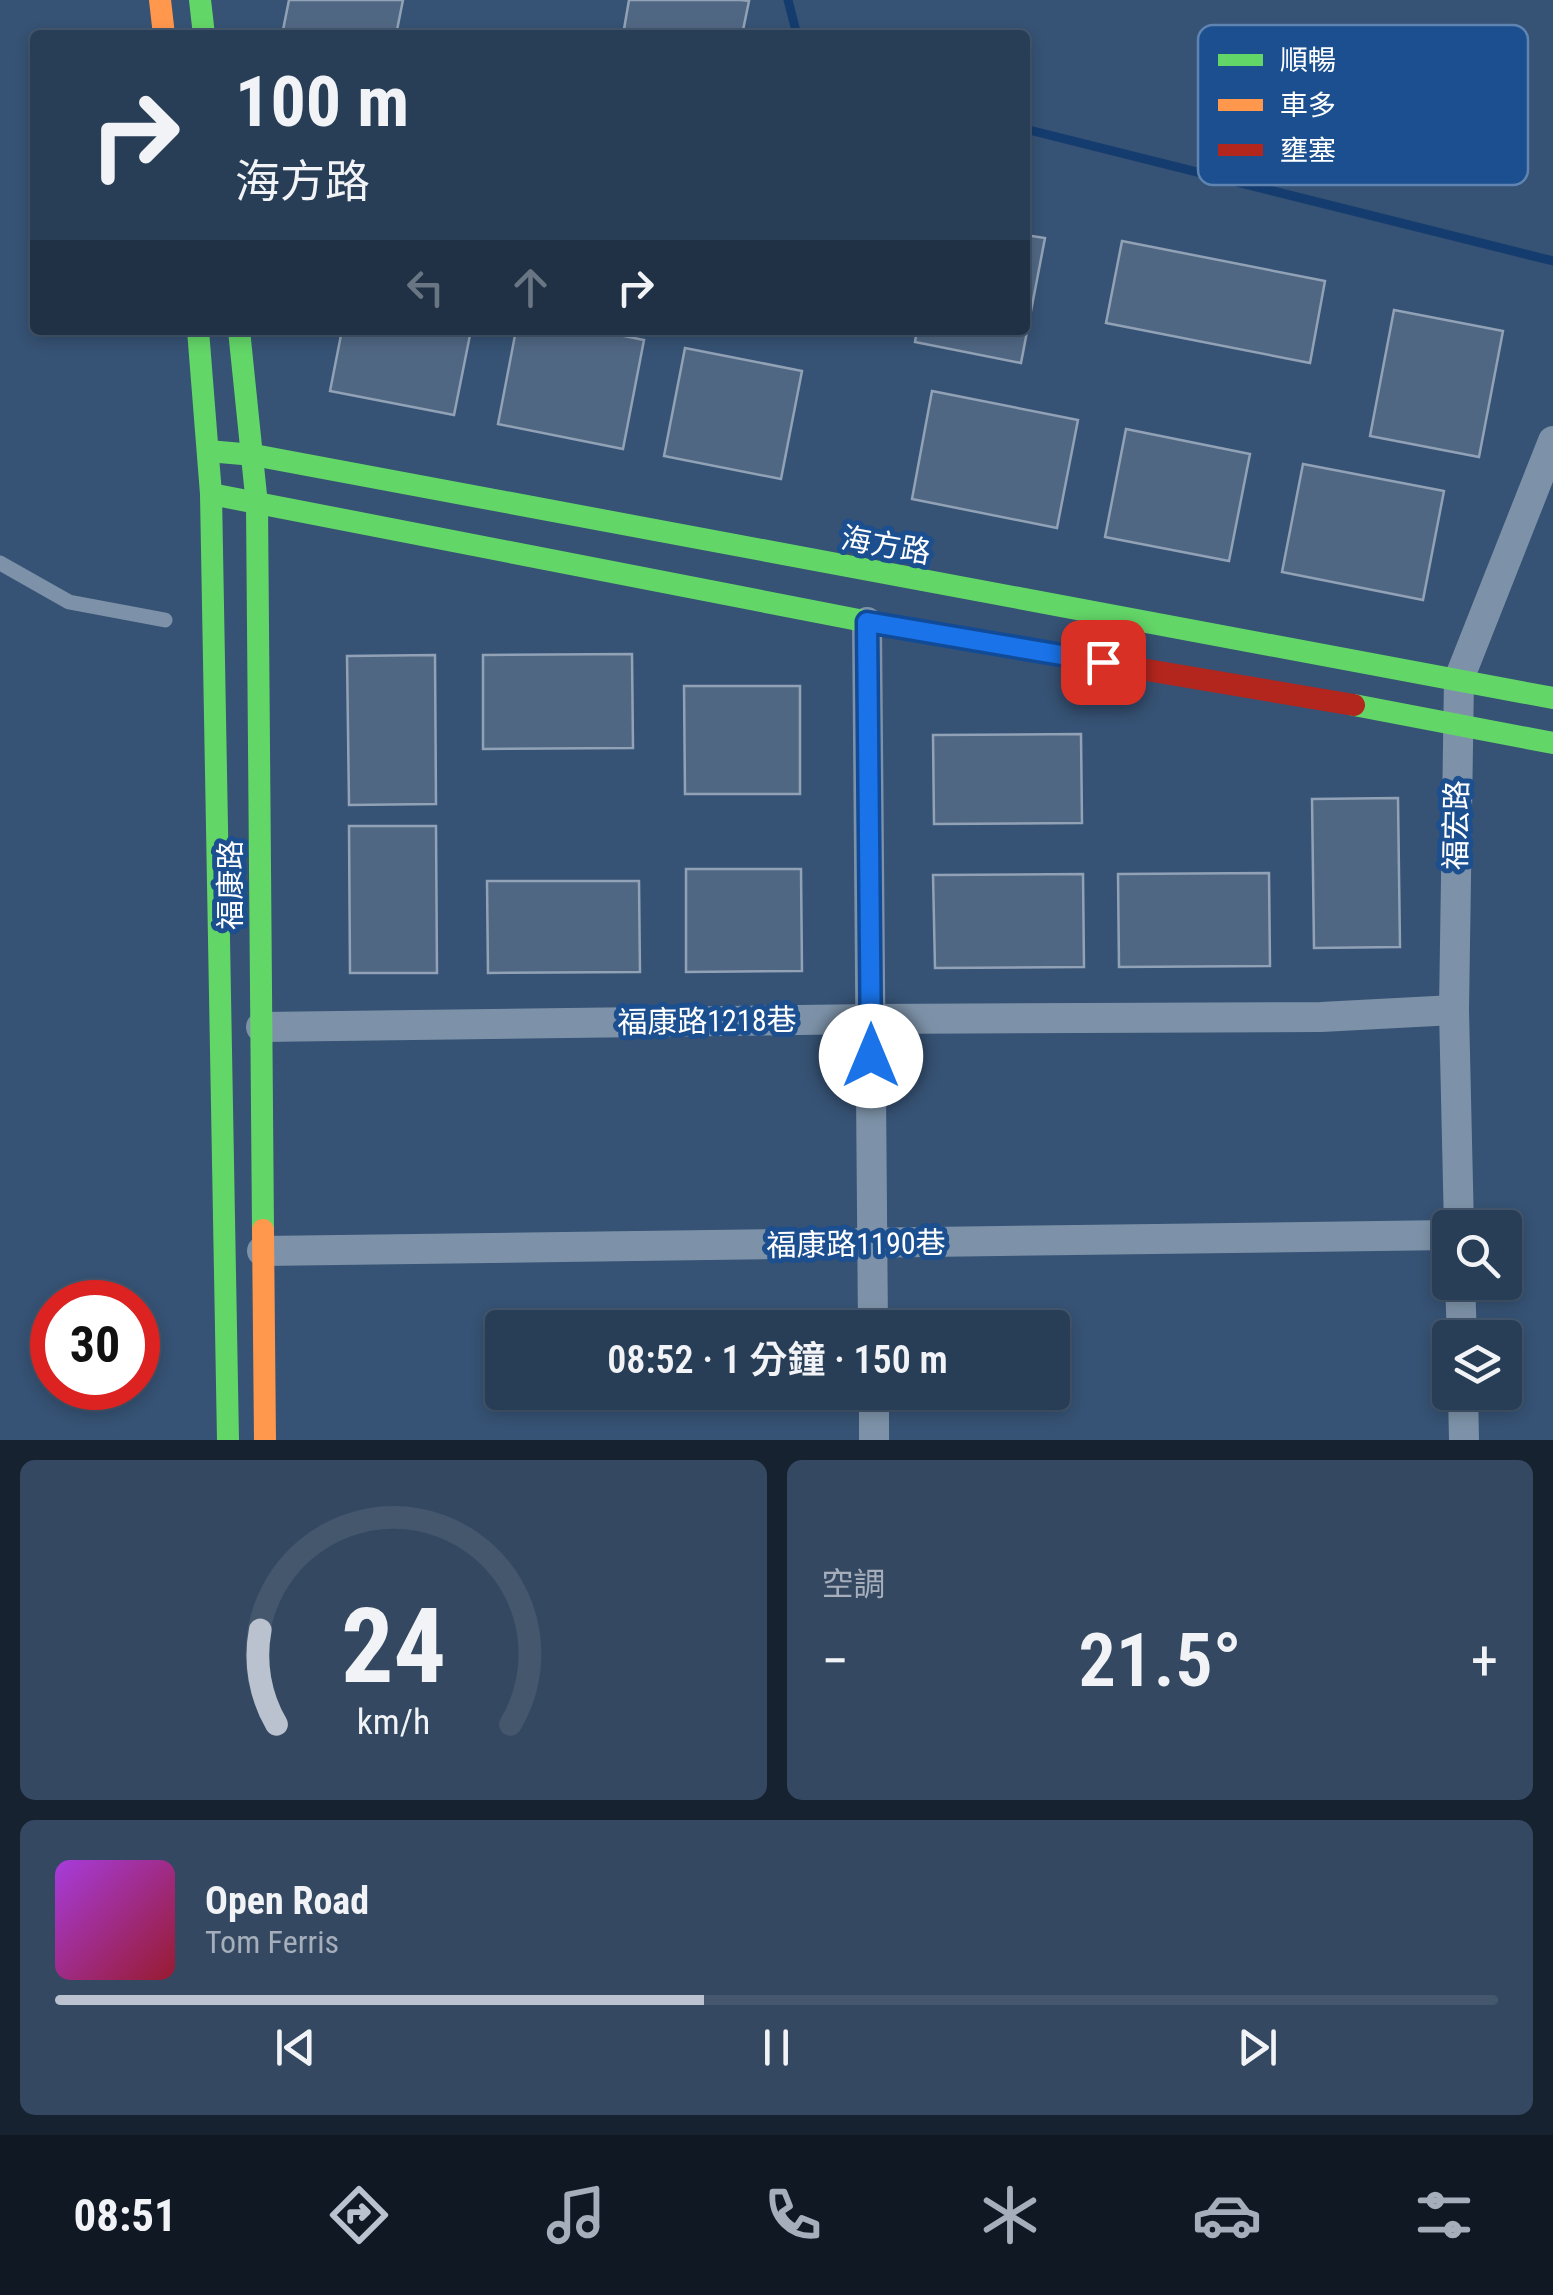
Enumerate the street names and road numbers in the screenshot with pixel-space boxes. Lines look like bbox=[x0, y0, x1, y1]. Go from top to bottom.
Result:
street label: 海方路 bbox=[839, 520, 933, 570]
street label: 福宏路 bbox=[1438, 780, 1474, 870]
street label: 福康路 bbox=[213, 840, 248, 930]
street label: 福康路1218巷 bbox=[617, 1002, 797, 1040]
street label: 福康路1190巷 bbox=[766, 1225, 946, 1263]

